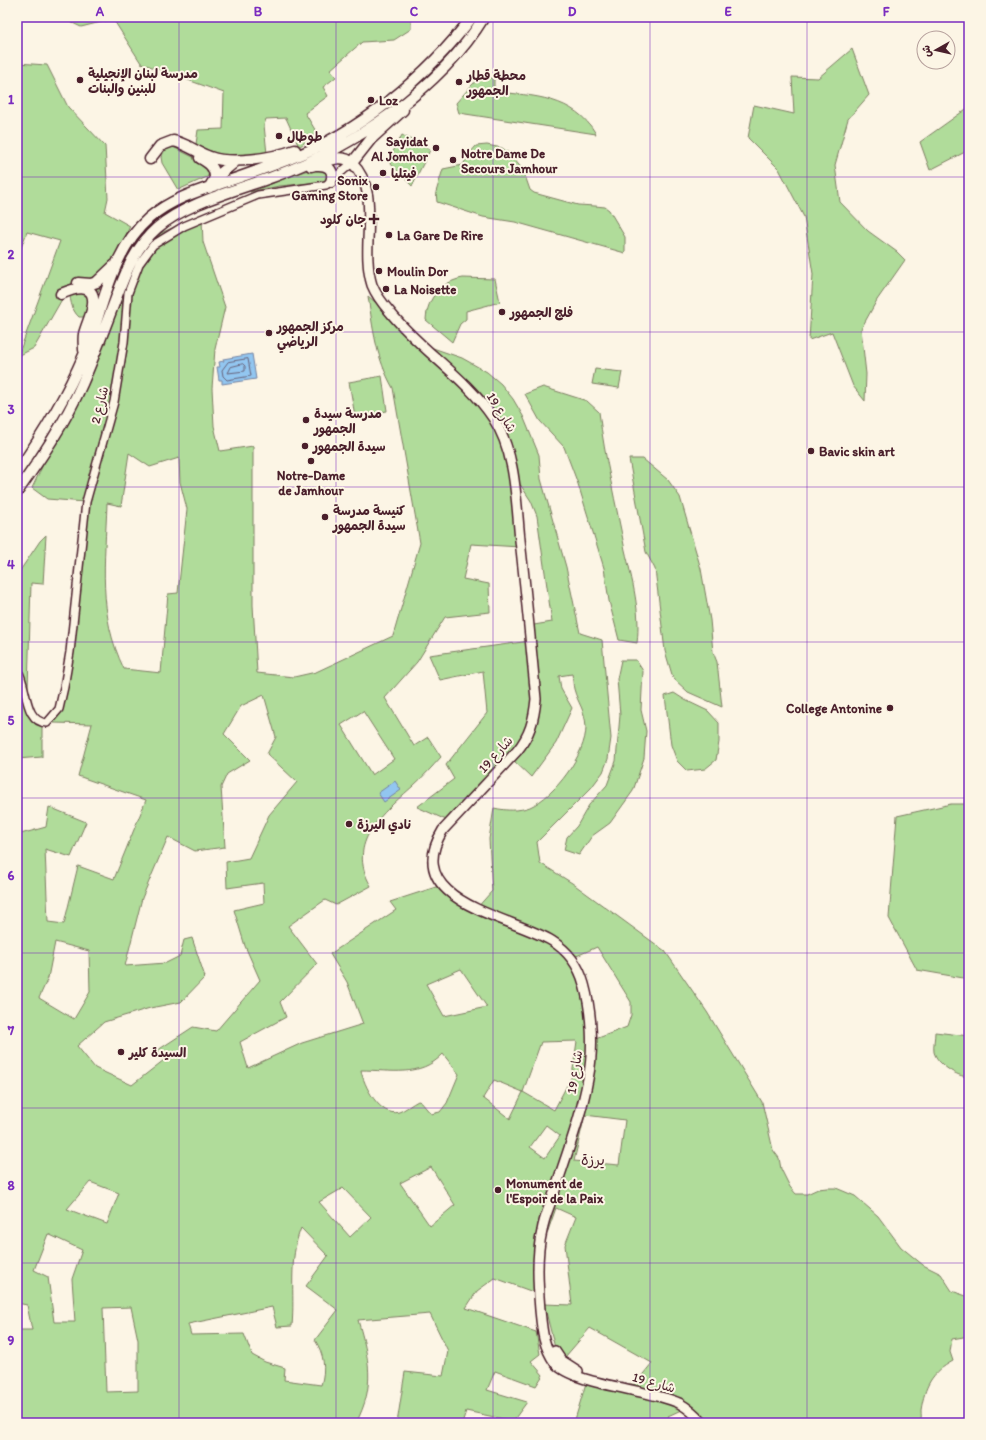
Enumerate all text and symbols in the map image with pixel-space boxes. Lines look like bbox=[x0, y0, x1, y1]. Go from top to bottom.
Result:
text: A bbox=[95, 4, 105, 19]
text: B bbox=[254, 4, 263, 19]
text: C bbox=[410, 4, 419, 19]
text: D bbox=[568, 4, 577, 19]
text: E bbox=[724, 4, 732, 19]
text: F bbox=[883, 4, 890, 19]
north arrow bbox=[916, 30, 956, 70]
text: ش bbox=[919, 44, 934, 58]
place label: مدرسة لبنان الإنجيلية للبنين والبنات bbox=[88, 66, 198, 97]
place label: محطة قطار الجمهور bbox=[466, 68, 526, 100]
marker: مدرسة لبنان الإنجيلية للبنين والبنات bbox=[75, 75, 85, 85]
marker: محطة قطار الجمهور bbox=[454, 77, 464, 87]
text: 1 bbox=[8, 92, 14, 107]
place label: Loz bbox=[379, 93, 399, 108]
marker: Loz bbox=[366, 95, 376, 105]
place label: طوطال bbox=[287, 129, 323, 145]
marker: طوطال bbox=[274, 131, 284, 141]
place label: Sayidat Al Jomhor bbox=[370, 134, 429, 164]
marker: Sayidat Al Jomhor bbox=[431, 143, 441, 153]
place label: Notre Dame De Secours Jamhour bbox=[461, 146, 558, 176]
marker: Notre Dame De Secours Jamhour bbox=[448, 155, 458, 165]
place label: فيتليا bbox=[391, 166, 417, 182]
marker: فيتليا bbox=[378, 168, 388, 178]
place label: Sonix Gaming Store bbox=[292, 173, 369, 204]
marker: Sonix Gaming Store bbox=[371, 182, 381, 192]
place label: جان كلود bbox=[320, 212, 366, 229]
marker: جان كلود bbox=[369, 214, 379, 224]
place label: La Gare De Rire bbox=[397, 228, 483, 243]
marker: La Gare De Rire bbox=[384, 230, 394, 240]
text: 2 bbox=[8, 247, 15, 262]
place label: Moulin Dor bbox=[387, 264, 449, 279]
marker: Moulin Dor bbox=[374, 266, 384, 276]
place label: La Noisette bbox=[394, 282, 456, 297]
marker: La Noisette bbox=[381, 284, 391, 294]
place label: فلج الجمهور bbox=[509, 305, 573, 322]
marker: فلج الجمهور bbox=[497, 307, 507, 317]
place label: مركز الجمهور الرياضي bbox=[276, 319, 344, 354]
marker: مركز الجمهور الرياضي bbox=[264, 328, 274, 338]
street label: شارع 2 bbox=[88, 385, 113, 426]
street label: شارع 19 bbox=[482, 390, 520, 436]
text: 3 bbox=[7, 402, 15, 417]
place label: مدرسة سيدة الجمهور bbox=[313, 406, 382, 438]
marker: مدرسة سيدة الجمهور bbox=[301, 415, 311, 425]
place label: سيدة الجمهور bbox=[312, 439, 386, 456]
marker: سيدة الجمهور bbox=[300, 441, 310, 451]
place label: Bavic skin art bbox=[819, 444, 895, 459]
marker: Bavic skin art bbox=[806, 446, 816, 456]
marker: Notre-Dame de Jamhour bbox=[306, 456, 316, 466]
place label: Notre-Dame de Jamhour bbox=[277, 468, 345, 498]
place label: كنيسة مدرسة سيدة الجمهور bbox=[332, 503, 406, 535]
marker: كنيسة مدرسة سيدة الجمهور bbox=[320, 512, 330, 522]
text: 4 bbox=[7, 557, 15, 572]
place label: College Antonine bbox=[786, 701, 882, 717]
marker: College Antonine bbox=[885, 703, 895, 713]
text: 5 bbox=[8, 713, 15, 728]
street label: شارع 19 bbox=[475, 733, 517, 777]
place label: نادي اليرزة bbox=[357, 817, 411, 835]
marker: نادي اليرزة bbox=[344, 819, 354, 829]
text: 6 bbox=[8, 868, 15, 883]
text: 7 bbox=[7, 1023, 15, 1038]
place label: السيدة كلير bbox=[128, 1045, 186, 1061]
marker: السيدة كلير bbox=[116, 1047, 126, 1057]
street label: شارع 19 bbox=[564, 1049, 587, 1095]
district label: يرزة bbox=[581, 1151, 605, 1169]
place label: Monument de l'Espoir de la Paix bbox=[506, 1176, 604, 1207]
text: 8 bbox=[7, 1178, 15, 1193]
marker: Monument de l'Espoir de la Paix bbox=[493, 1185, 503, 1195]
text: 9 bbox=[8, 1333, 15, 1348]
street label: شارع 19 bbox=[630, 1369, 677, 1398]

